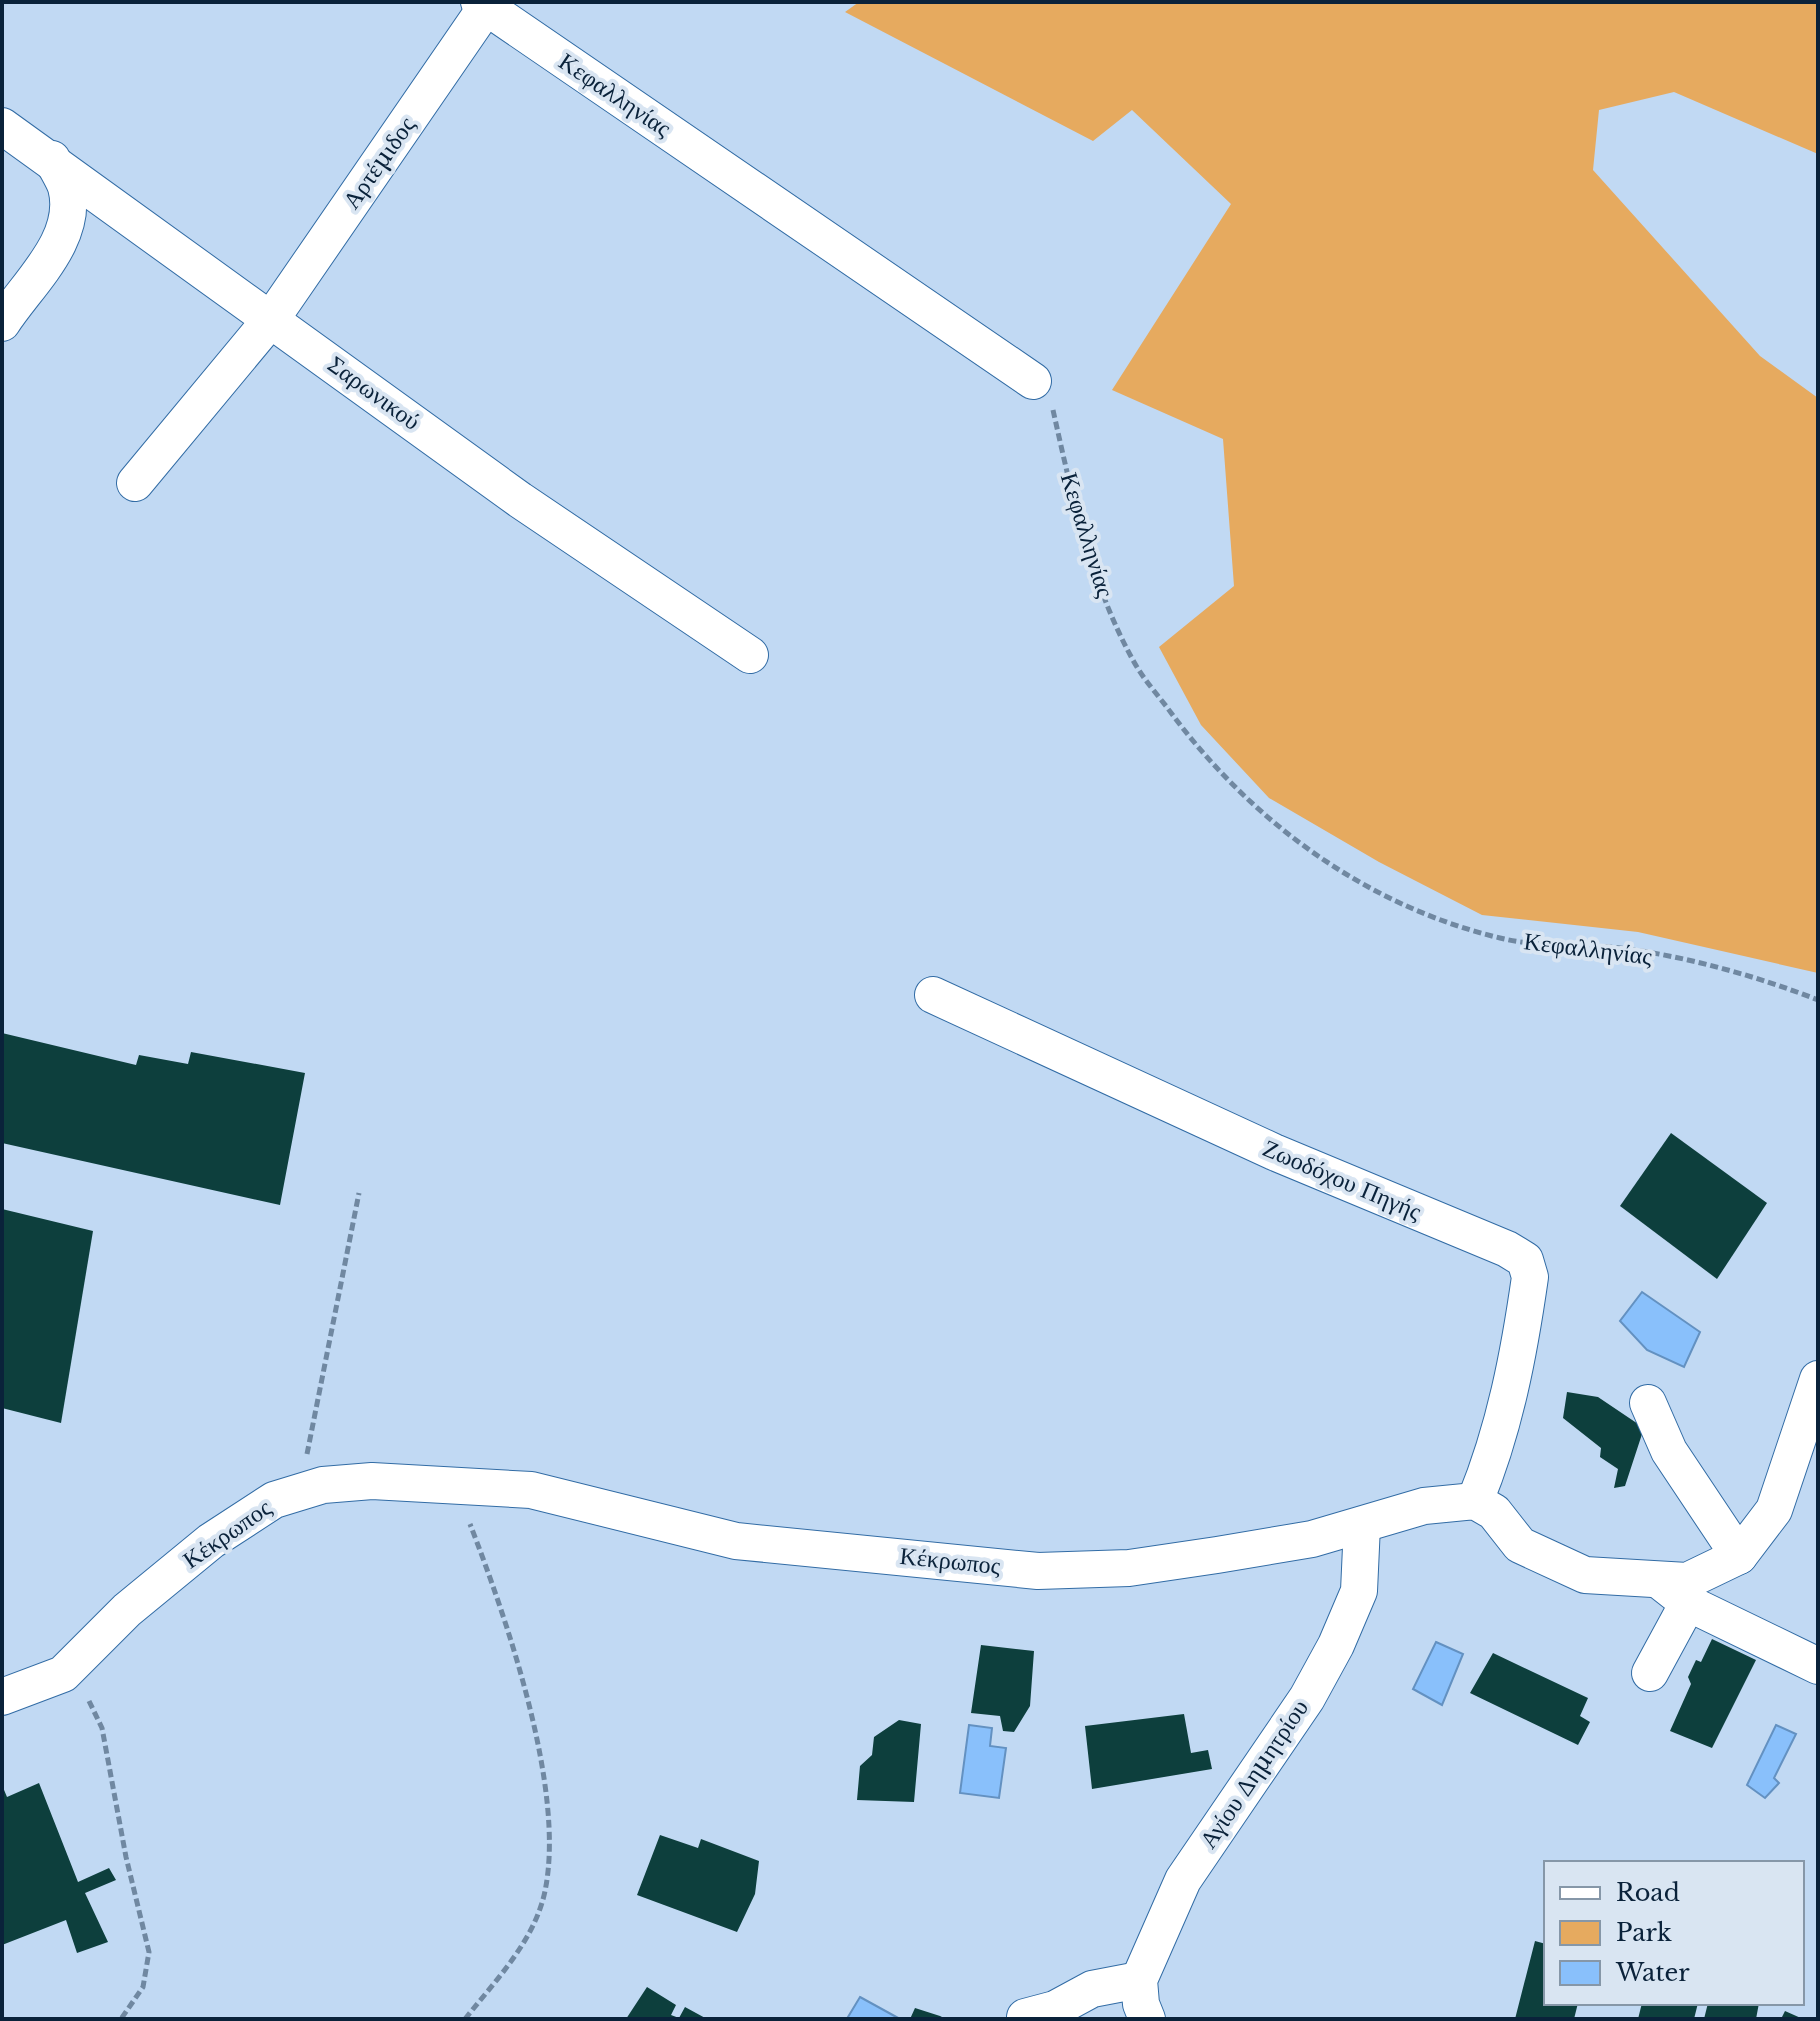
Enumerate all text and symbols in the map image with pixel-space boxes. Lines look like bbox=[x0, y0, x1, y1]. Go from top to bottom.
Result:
street label: Κεφαλληνίας bbox=[554, 47, 677, 143]
street label: Αρτέμιδος bbox=[336, 111, 421, 214]
street label: Σαρωνικού bbox=[322, 349, 426, 436]
street label: Κεφαλληνίας bbox=[1055, 469, 1120, 601]
street label: Κεφαλληνίας bbox=[1522, 926, 1654, 971]
street label: Ζωοδόχου Πηγής bbox=[1259, 1133, 1426, 1226]
street label: Κέκρωπος bbox=[177, 1492, 277, 1574]
street label: Κέκρωπος bbox=[898, 1541, 1002, 1580]
street label: Αγίου Δημητρίου bbox=[1193, 1694, 1314, 1854]
legend bbox=[1544, 1861, 1804, 2005]
text: Road bbox=[1616, 1878, 1680, 1907]
text: Park bbox=[1616, 1918, 1672, 1947]
text: Water bbox=[1615, 1958, 1690, 1987]

